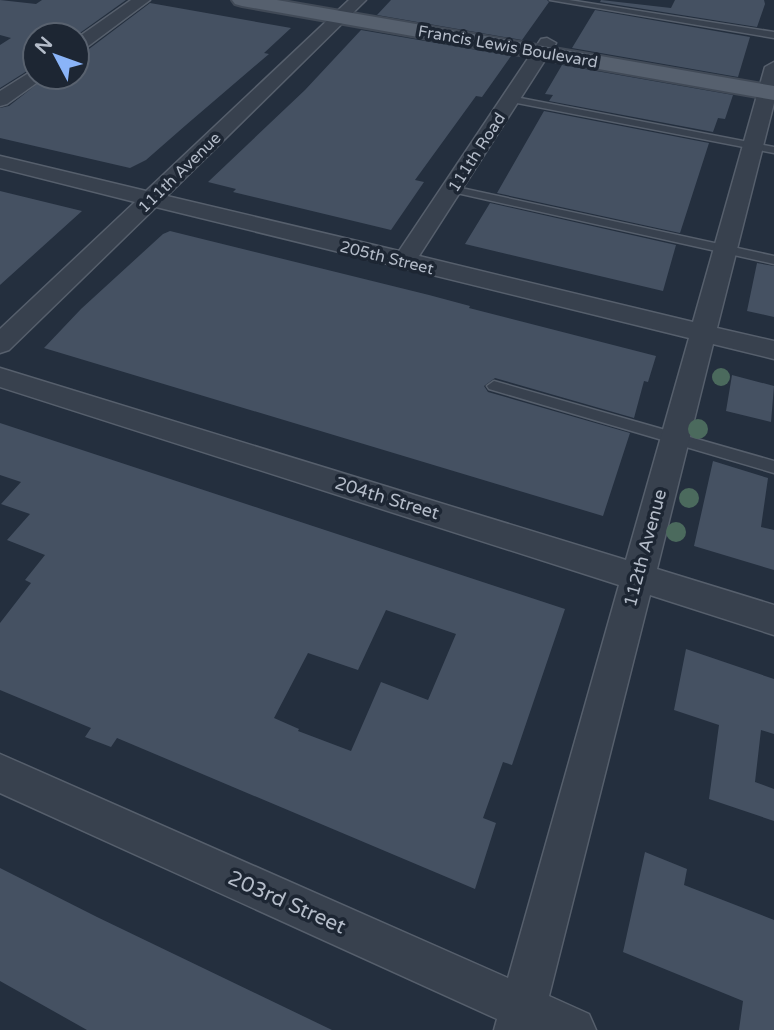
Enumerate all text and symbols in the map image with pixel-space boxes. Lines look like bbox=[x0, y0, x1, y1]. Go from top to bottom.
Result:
north arrow bbox=[21, 21, 91, 91]
street label: Francis Lewis Boulevard bbox=[416, 21, 599, 73]
text: N bbox=[31, 33, 57, 58]
street label: 111th Road bbox=[444, 109, 510, 196]
street label: 111th Avenue bbox=[134, 128, 225, 217]
street label: 205th Street bbox=[338, 237, 436, 279]
street label: 204th Street bbox=[332, 472, 442, 524]
street label: 112th Avenue bbox=[619, 487, 671, 609]
street label: 203rd Street bbox=[224, 865, 349, 940]

